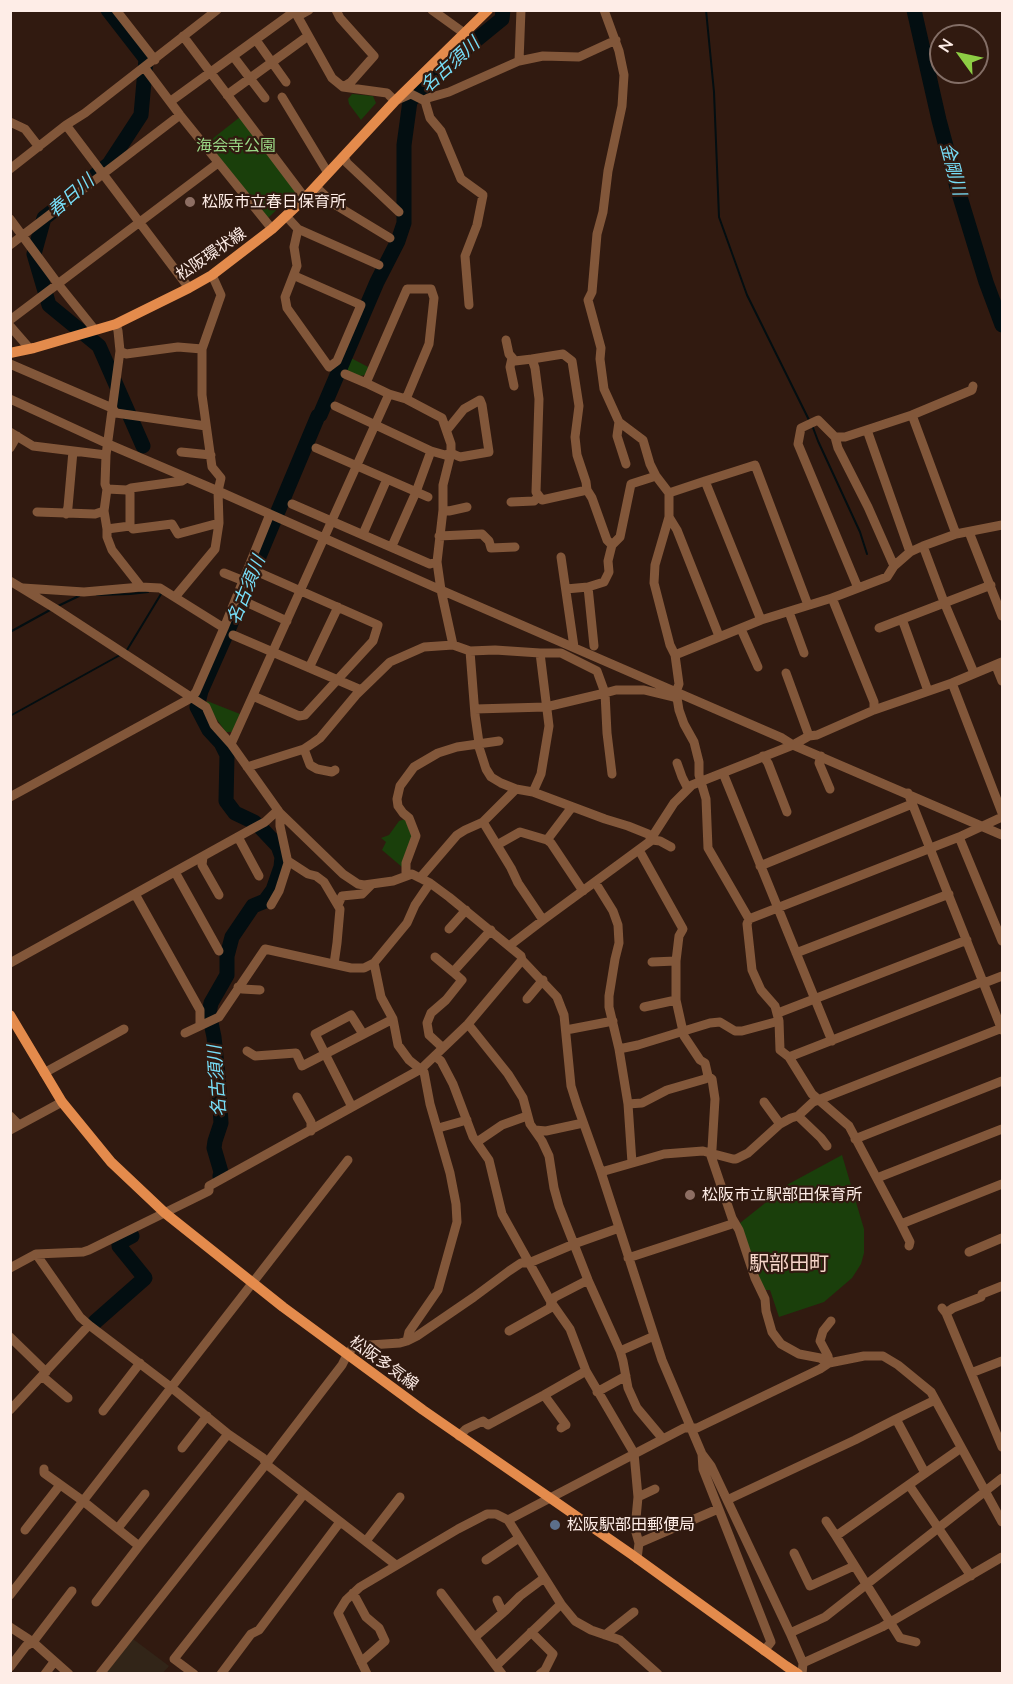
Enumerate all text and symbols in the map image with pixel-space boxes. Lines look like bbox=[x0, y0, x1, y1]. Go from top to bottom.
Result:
north arrow bbox=[929, 24, 989, 84]
water label: 名古須川 bbox=[416, 33, 484, 97]
text: N bbox=[934, 35, 956, 55]
park label: 海会寺公園 bbox=[196, 136, 276, 156]
water label: 金剛川 bbox=[936, 140, 970, 198]
water label: 春日川 bbox=[44, 170, 98, 222]
place label: 松阪市立春日保育所 bbox=[202, 192, 346, 212]
marker: 松阪市立春日保育所 bbox=[183, 195, 197, 209]
street label: 松阪環状線 bbox=[172, 224, 250, 284]
water label: 名古須川 bbox=[223, 553, 269, 627]
water label: 名古須川 bbox=[204, 1044, 230, 1118]
place label: 松阪市立駅部田保育所 bbox=[702, 1185, 862, 1205]
marker: 松阪市立駅部田保育所 bbox=[683, 1188, 697, 1202]
district label: 駅部田町 bbox=[749, 1252, 829, 1276]
street label: 松阪多気線 bbox=[346, 1332, 422, 1394]
place label: 松阪駅部田郵便局 bbox=[567, 1515, 695, 1535]
marker: 松阪駅部田郵便局 bbox=[548, 1518, 562, 1532]

